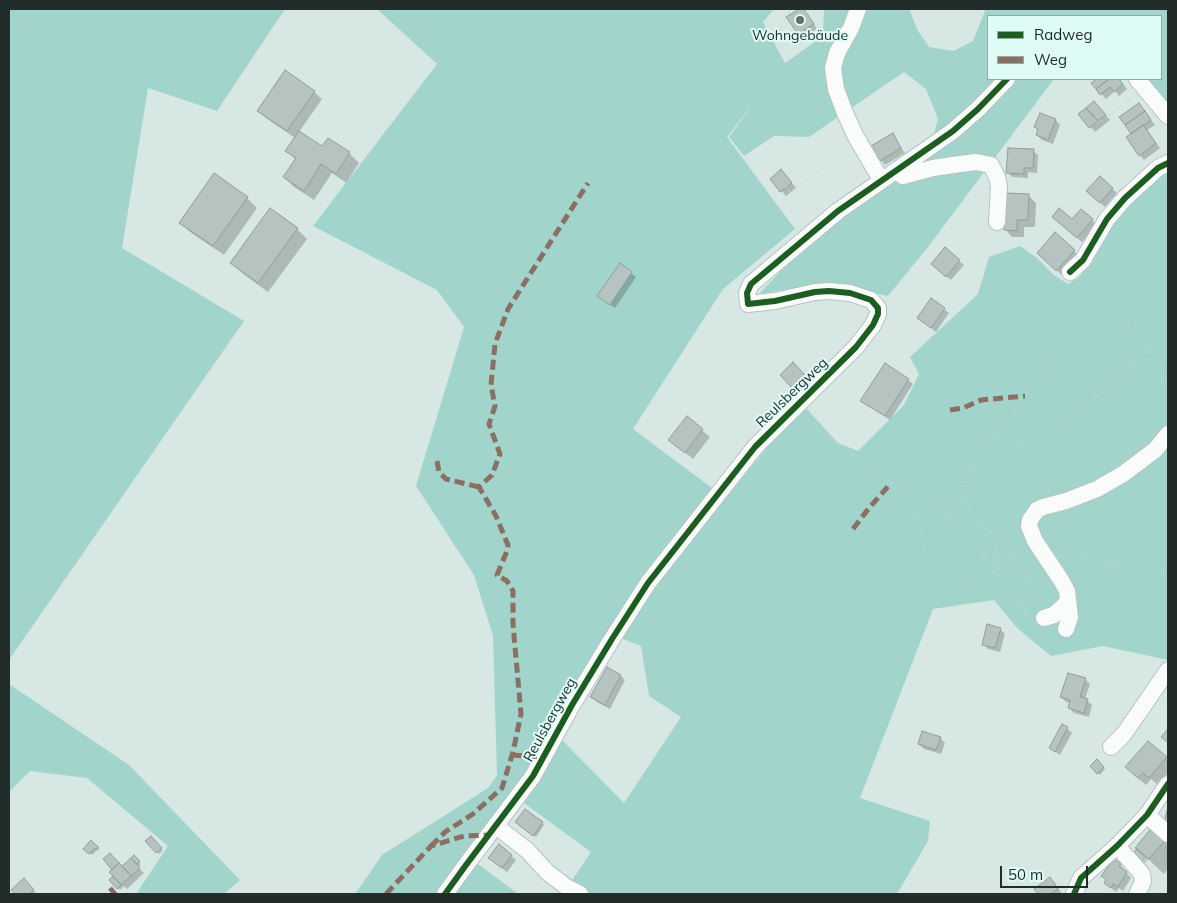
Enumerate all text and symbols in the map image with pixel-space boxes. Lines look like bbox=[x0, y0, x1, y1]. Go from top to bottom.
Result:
marker: Wohngebäude bbox=[794, 14, 806, 26]
legend bbox=[987, 15, 1162, 80]
text: Radweg bbox=[1034, 25, 1092, 44]
place label: Wohngebäude bbox=[752, 28, 848, 44]
text: Weg bbox=[1034, 50, 1067, 69]
street label: Reulsbergweg bbox=[753, 355, 831, 431]
street label: Reulsbergweg bbox=[520, 675, 580, 765]
scale bar bbox=[1002, 856, 1090, 888]
text: 50 m bbox=[1008, 865, 1043, 884]

